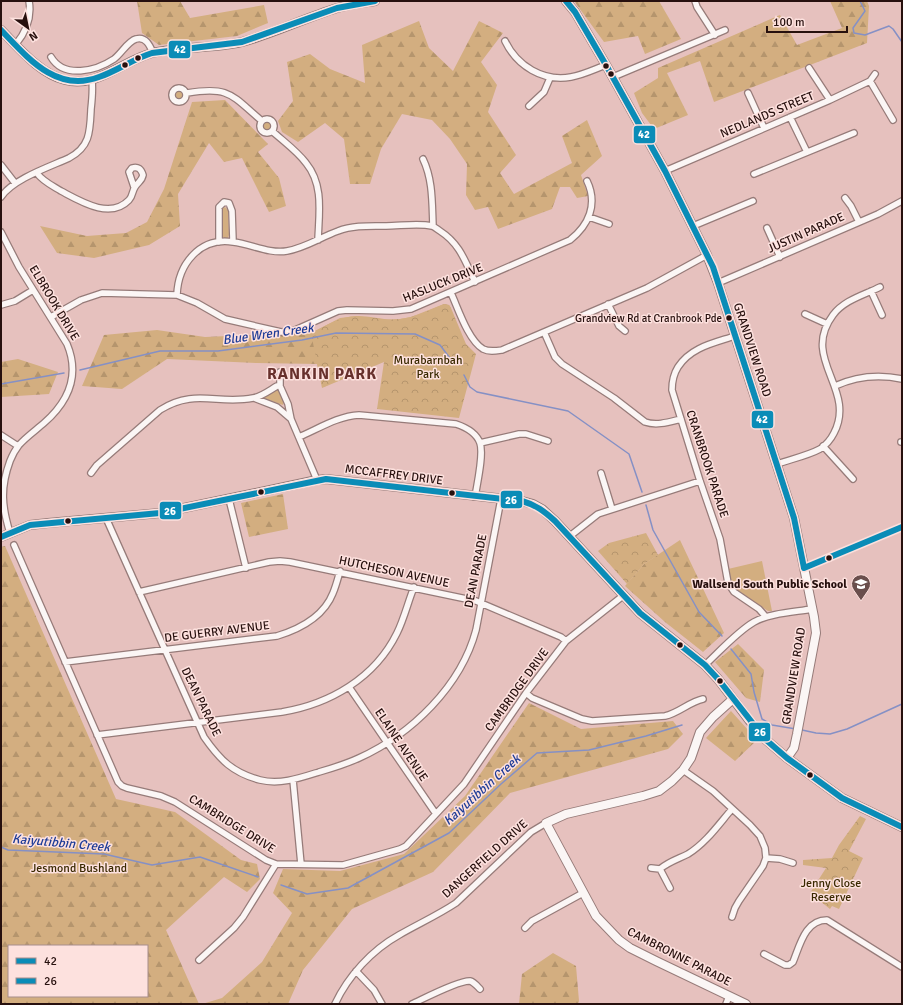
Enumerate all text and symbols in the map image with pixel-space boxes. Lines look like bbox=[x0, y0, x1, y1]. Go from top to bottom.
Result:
north arrow bbox=[8, 8, 48, 48]
scale bar bbox=[767, 8, 847, 34]
text: 100 m bbox=[773, 15, 805, 30]
text: N bbox=[26, 28, 40, 44]
line badge: 42 bbox=[168, 40, 191, 59]
text: 42 bbox=[174, 43, 186, 56]
unlabelled marker bbox=[133, 53, 143, 63]
unlabelled marker bbox=[120, 60, 130, 70]
unlabelled marker bbox=[601, 61, 611, 71]
unlabelled marker bbox=[606, 69, 616, 79]
street label: NEDLANDS STREET bbox=[718, 88, 816, 142]
line badge: 42 bbox=[633, 125, 656, 144]
text: 42 bbox=[638, 128, 650, 141]
street label: JUSTIN PARADE bbox=[765, 209, 847, 257]
street label: HASLUCK DRIVE bbox=[401, 260, 485, 306]
street label: ELBROOK DRIVE bbox=[26, 263, 82, 343]
street label: GRANDVIEW ROAD bbox=[730, 301, 774, 399]
place label: Grandview Rd at Cranbrook Pde bbox=[575, 312, 722, 325]
marker: Grandview Rd at Cranbrook Pde bbox=[724, 313, 734, 323]
water label: Blue Wren Creek bbox=[221, 319, 316, 348]
park label: Murabarnbah Park bbox=[394, 353, 463, 382]
district label: RANKIN PARK bbox=[267, 364, 377, 384]
street label: CRANBROOK PARADE bbox=[683, 408, 732, 520]
line badge: 42 bbox=[751, 410, 774, 429]
text: 42 bbox=[756, 413, 768, 426]
street label: MCCAFFREY DRIVE bbox=[344, 462, 444, 488]
unlabelled marker bbox=[256, 487, 266, 497]
unlabelled marker bbox=[447, 488, 457, 498]
line badge: 26 bbox=[500, 490, 523, 509]
text: 26 bbox=[505, 494, 517, 507]
line badge: 26 bbox=[159, 501, 182, 520]
text: 26 bbox=[164, 505, 176, 518]
unlabelled marker bbox=[63, 516, 73, 526]
street label: DEAN PARADE bbox=[461, 532, 491, 609]
street label: HUTCHESON AVENUE bbox=[337, 553, 451, 591]
unlabelled marker bbox=[824, 553, 834, 563]
school or university icon: Wallsend South Public School bbox=[850, 573, 872, 601]
place label: Wallsend South Public School bbox=[692, 577, 847, 592]
street label: DE GUERRY AVENUE bbox=[164, 618, 271, 646]
street label: GRANDVIEW ROAD bbox=[779, 626, 809, 726]
unlabelled marker bbox=[675, 640, 685, 650]
street label: CAMBRIDGE DRIVE bbox=[482, 645, 552, 735]
street label: DEAN PARADE bbox=[178, 665, 224, 739]
unlabelled marker bbox=[715, 676, 725, 686]
street label: ELAINE AVENUE bbox=[371, 706, 431, 785]
line badge: 26 bbox=[748, 722, 771, 742]
text: 26 bbox=[754, 726, 766, 739]
water label: Kaiyutibbin Creek bbox=[440, 750, 525, 829]
unlabelled marker bbox=[805, 770, 815, 780]
street label: CAMBRIDGE DRIVE bbox=[186, 791, 278, 857]
street label: DANGERFIELD DRIVE bbox=[439, 816, 531, 901]
water label: Kaiyutibbin Creek bbox=[11, 831, 112, 855]
park label: Jesmond Bushland bbox=[31, 861, 127, 876]
park label: Jenny Close Reserve bbox=[801, 876, 861, 905]
street label: CAMBRONNE PARADE bbox=[624, 924, 734, 990]
legend bbox=[8, 945, 148, 997]
text: 42 bbox=[44, 954, 57, 969]
text: 26 bbox=[44, 974, 57, 989]

